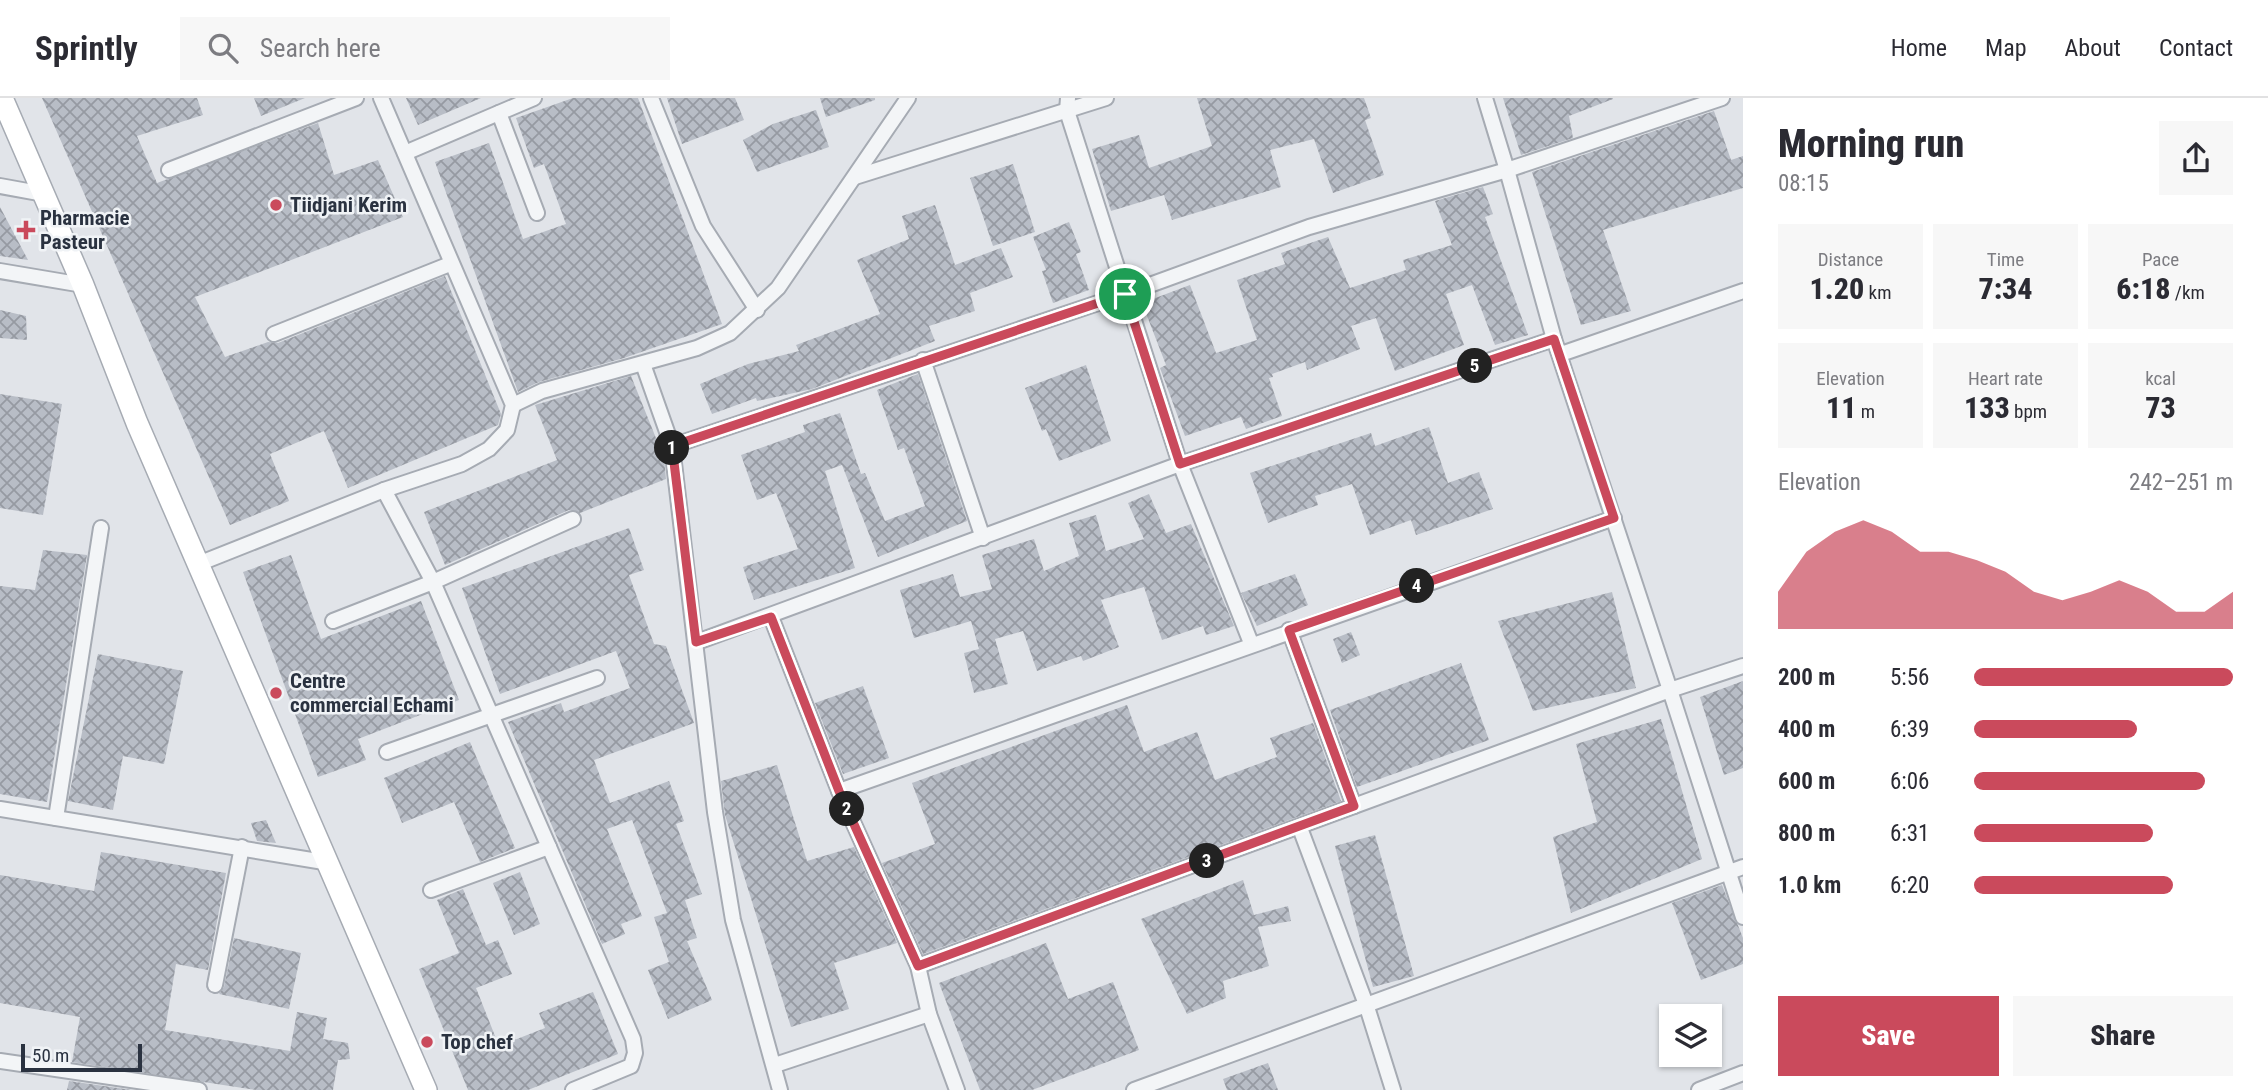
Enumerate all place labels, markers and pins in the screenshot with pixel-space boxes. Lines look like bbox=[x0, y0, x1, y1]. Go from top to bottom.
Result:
place label: Tiidjani Kerim bbox=[290, 193, 407, 217]
marker: Tiidjani Kerim bbox=[268, 197, 284, 213]
place label: Pharmacie Pasteur bbox=[40, 206, 130, 254]
marker: Pharmacie Pasteur bbox=[18, 222, 34, 238]
pin bbox=[1095, 264, 1155, 324]
pin: 5 bbox=[1458, 348, 1492, 384]
pin: 1 bbox=[654, 430, 690, 466]
pin: 4 bbox=[1400, 568, 1434, 603]
place label: Centre commercial Echami bbox=[290, 669, 454, 717]
marker: Centre commercial Echami bbox=[268, 685, 284, 701]
pin: 2 bbox=[830, 792, 864, 826]
pin: 3 bbox=[1190, 844, 1224, 878]
place label: Top chef bbox=[441, 1030, 513, 1054]
marker: Top chef bbox=[419, 1034, 435, 1050]

